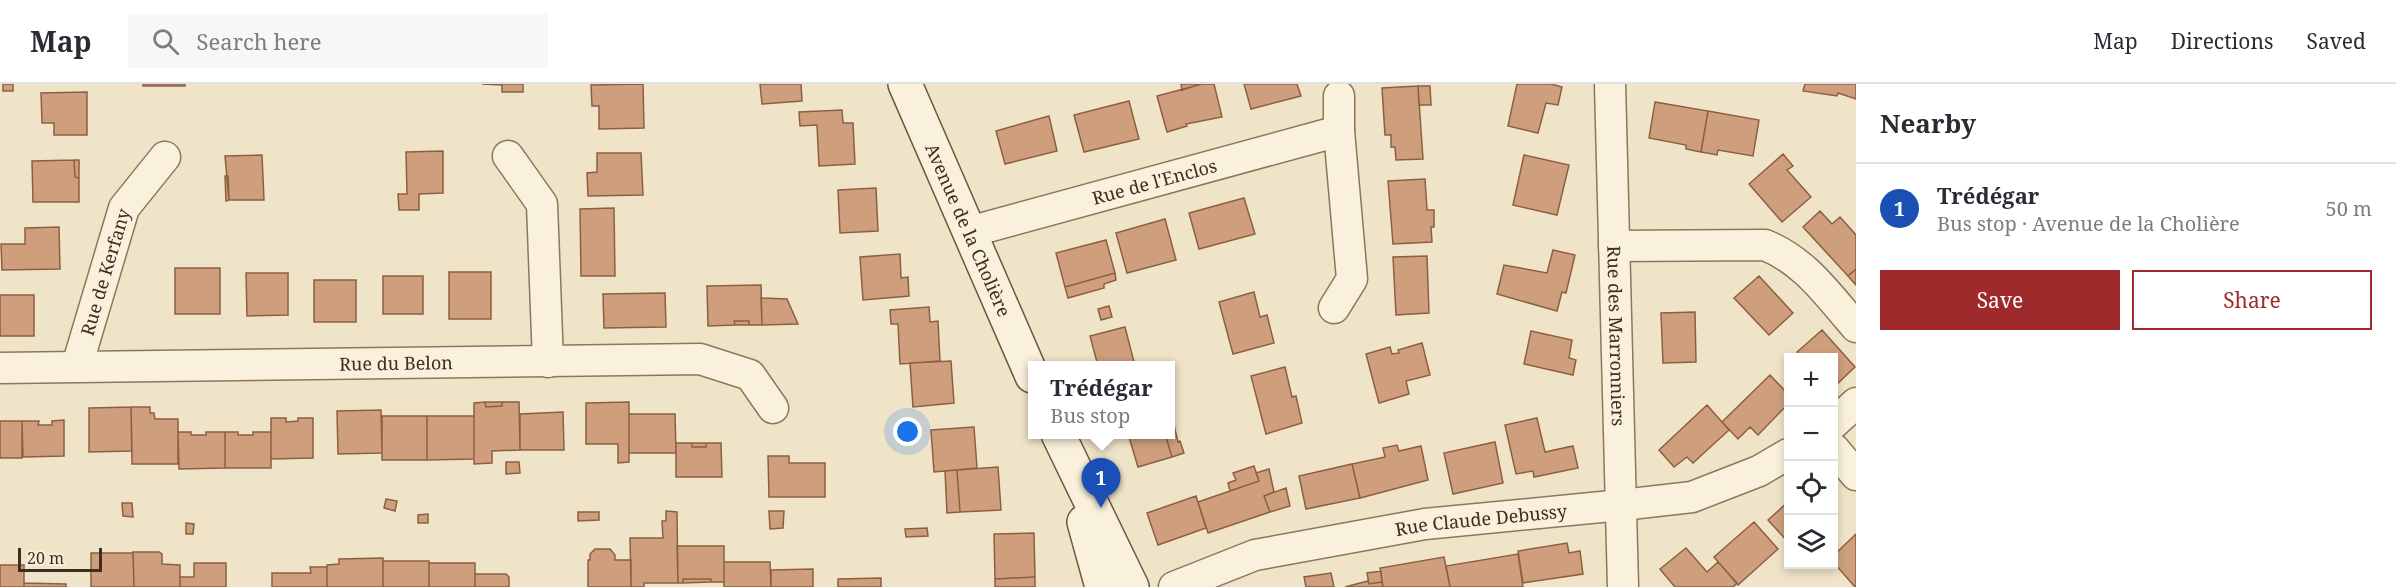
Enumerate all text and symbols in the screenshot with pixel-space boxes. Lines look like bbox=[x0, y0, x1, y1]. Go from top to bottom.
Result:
search box bbox=[128, 14, 548, 68]
text: Map bbox=[30, 22, 92, 60]
icon: search bbox=[149, 25, 182, 58]
text: Search here bbox=[197, 26, 321, 56]
text: Map bbox=[2093, 27, 2138, 55]
text: Directions bbox=[2171, 27, 2273, 55]
text: Saved bbox=[2306, 27, 2366, 55]
text: Nearby bbox=[1880, 105, 1976, 141]
street label: Avenue de la Cholière bbox=[920, 139, 1017, 320]
street label: Rue de l'Enclos bbox=[1089, 153, 1219, 210]
text: Trédégar bbox=[1937, 180, 2039, 210]
text: 1 bbox=[1894, 195, 1905, 222]
text: 50 m bbox=[2326, 195, 2372, 222]
street label: Rue de Kerfany bbox=[75, 205, 135, 339]
text: Bus stop · Avenue de la Cholière bbox=[1937, 210, 2240, 237]
street label: Rue des Marronniers bbox=[1602, 245, 1631, 427]
button: Save bbox=[1880, 270, 2120, 330]
button: Share bbox=[2132, 270, 2372, 330]
street label: Rue du Belon bbox=[339, 350, 453, 376]
map controls bbox=[1784, 353, 1838, 569]
button: + bbox=[1784, 353, 1838, 407]
popup bbox=[1028, 361, 1175, 439]
text: Trédégar bbox=[1050, 372, 1153, 402]
text: Bus stop bbox=[1050, 402, 1130, 429]
button: − bbox=[1784, 407, 1838, 461]
your location bbox=[893, 417, 922, 446]
pin: 1 bbox=[1082, 458, 1120, 508]
button: locate bbox=[1784, 461, 1838, 515]
street label: Rue Claude Debussy bbox=[1393, 498, 1569, 541]
button: layers bbox=[1784, 515, 1838, 569]
scale bar bbox=[18, 545, 102, 572]
text: 20 m bbox=[27, 547, 64, 569]

